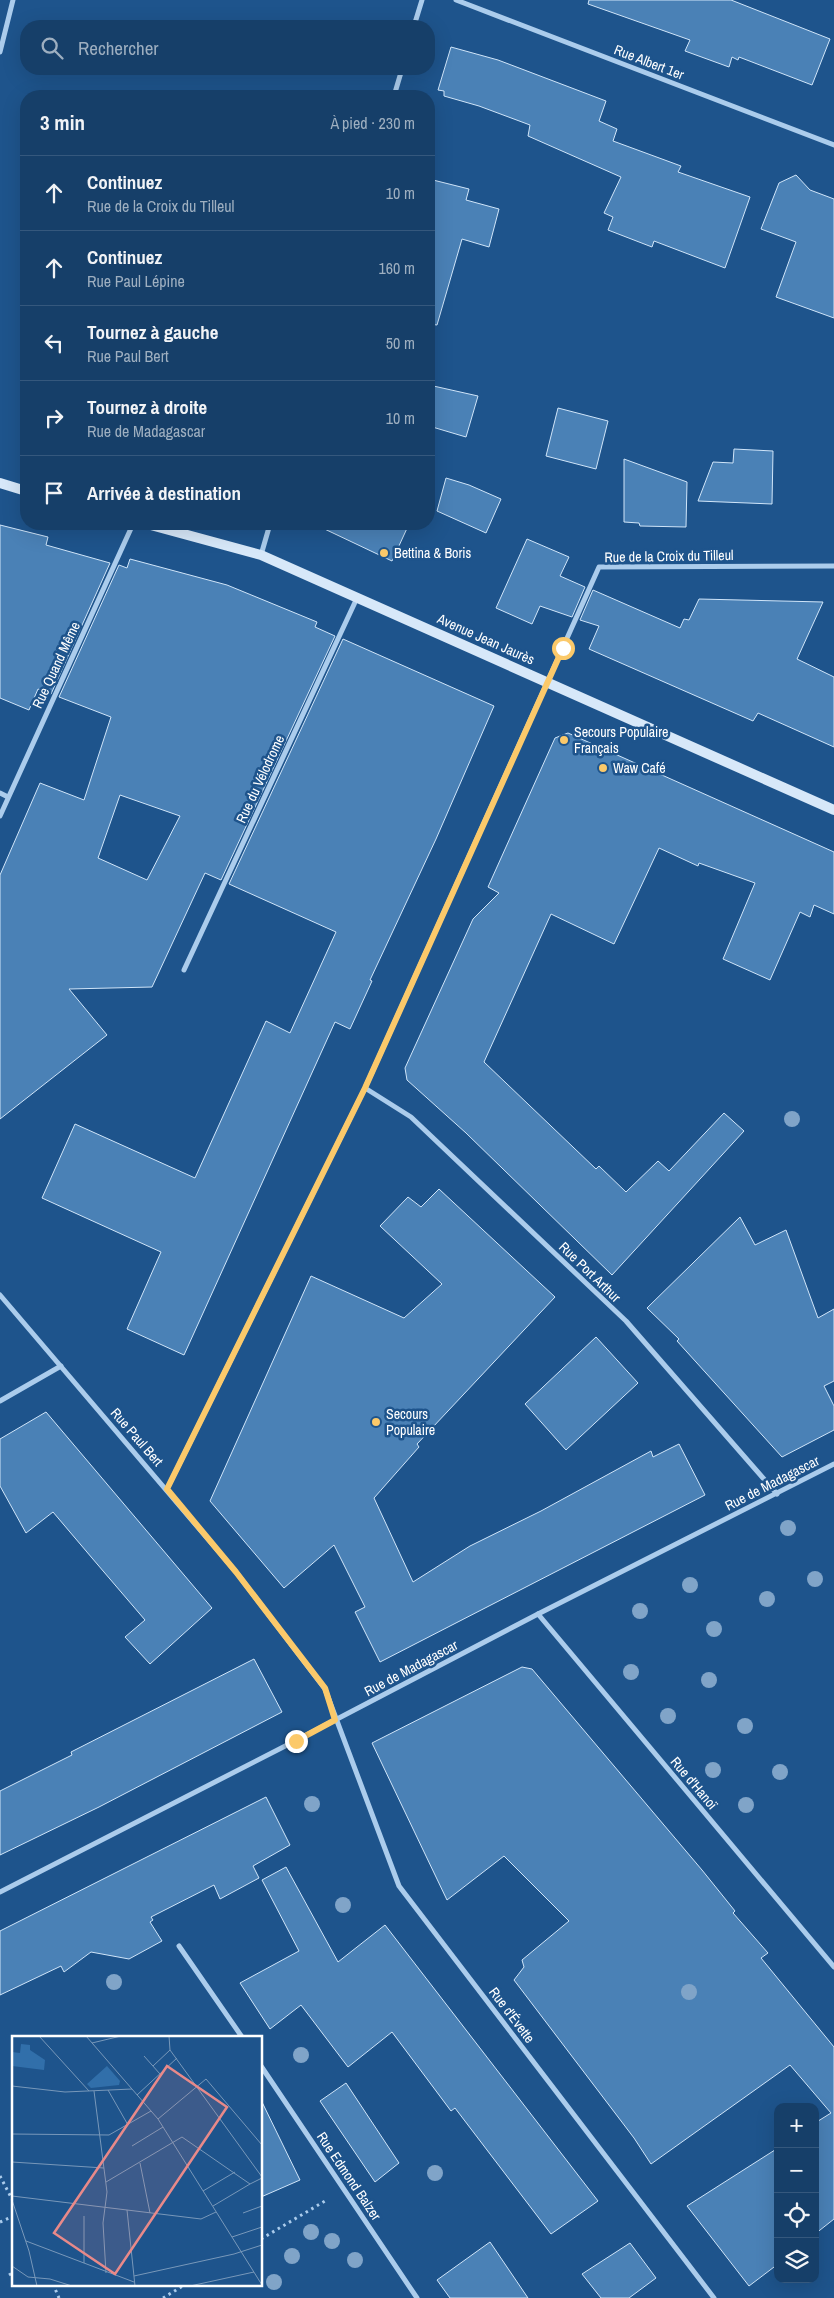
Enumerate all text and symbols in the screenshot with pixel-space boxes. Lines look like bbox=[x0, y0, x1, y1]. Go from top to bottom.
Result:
search box bbox=[20, 20, 435, 75]
icon: search bbox=[38, 34, 66, 62]
text: Rechercher bbox=[78, 35, 159, 61]
street label: Rue Albert 1er bbox=[612, 40, 687, 84]
text: 3 min bbox=[40, 108, 85, 137]
text: À pied · 230 m bbox=[330, 112, 415, 134]
text: Continuez bbox=[87, 169, 162, 195]
icon: ahead bbox=[40, 179, 68, 207]
text: 10 m bbox=[386, 182, 415, 204]
text: Rue de la Croix du Tilleul bbox=[87, 195, 235, 217]
text: Continuez bbox=[87, 244, 162, 270]
icon: ahead bbox=[40, 254, 68, 282]
text: 160 m bbox=[379, 257, 415, 279]
text: Rue Paul Lépine bbox=[87, 270, 185, 292]
text: Tournez à gauche bbox=[87, 319, 218, 345]
icon: left bbox=[40, 329, 68, 357]
text: 50 m bbox=[386, 332, 415, 354]
text: Rue Paul Bert bbox=[87, 345, 169, 367]
text: Tournez à droite bbox=[87, 394, 207, 420]
icon: right bbox=[40, 404, 68, 432]
text: 10 m bbox=[386, 407, 415, 429]
text: Rue de Madagascar bbox=[87, 420, 205, 442]
icon: arrive bbox=[40, 479, 68, 507]
text: Arrivée à destination bbox=[87, 480, 241, 506]
place label: Bettina & Boris bbox=[394, 544, 471, 562]
street label: Rue de la Croix du Tilleul bbox=[604, 546, 734, 566]
marker: Bettina & Boris bbox=[378, 547, 390, 559]
street label: Avenue Jean Jaurès bbox=[434, 609, 538, 669]
street label: Rue Quand Même bbox=[28, 619, 84, 711]
route start bbox=[552, 637, 575, 660]
place label: Secours Populaire Français bbox=[574, 723, 668, 757]
street label: Rue du Vélodrome bbox=[232, 732, 288, 826]
marker: Secours Populaire Français bbox=[558, 734, 570, 746]
place label: Waw Café bbox=[613, 759, 666, 777]
marker: Waw Café bbox=[597, 762, 609, 774]
street label: Rue Port Arthur bbox=[555, 1238, 625, 1306]
street label: Rue Paul Bert bbox=[107, 1404, 167, 1470]
place label: Secours Populaire bbox=[386, 1405, 435, 1439]
marker: Secours Populaire bbox=[370, 1416, 382, 1428]
street label: Rue de Madagascar bbox=[722, 1451, 822, 1514]
street label: Rue de Madagascar bbox=[361, 1636, 461, 1700]
route end bbox=[285, 1730, 308, 1753]
street label: Rue d'Hanoï bbox=[667, 1753, 722, 1814]
street label: Rue d'Évette bbox=[485, 1983, 539, 2047]
inset map bbox=[12, 2036, 262, 2286]
map controls bbox=[774, 2103, 819, 2283]
button: + bbox=[774, 2103, 819, 2148]
street label: Rue Edmond Balzer bbox=[313, 2128, 385, 2224]
button: − bbox=[774, 2148, 819, 2193]
button: locate bbox=[774, 2193, 819, 2238]
button: layers bbox=[774, 2238, 819, 2283]

